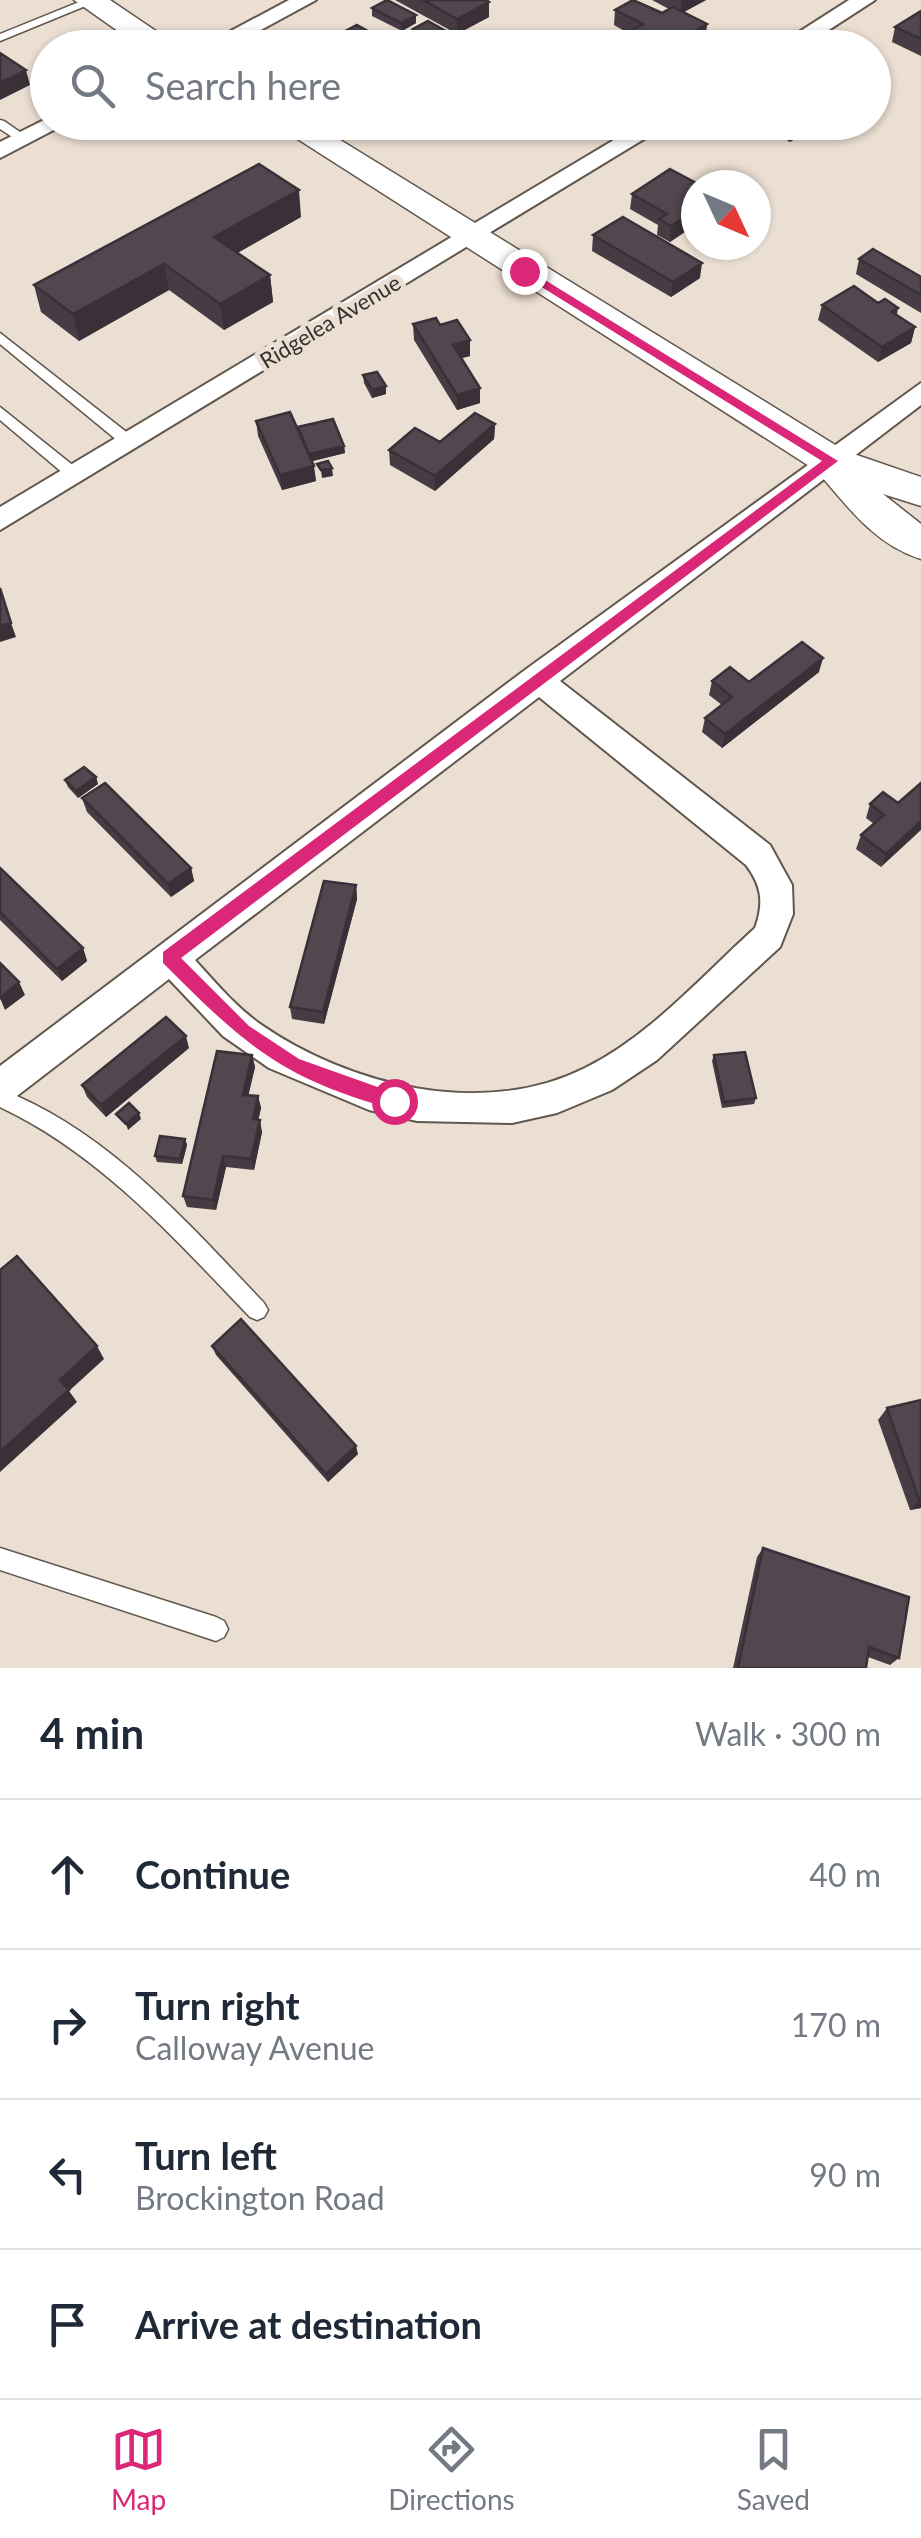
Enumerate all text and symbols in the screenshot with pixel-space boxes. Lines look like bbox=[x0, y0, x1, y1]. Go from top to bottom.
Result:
search box bbox=[30, 30, 891, 140]
icon: search bbox=[65, 58, 120, 113]
text: Search here bbox=[145, 62, 341, 108]
north arrow bbox=[681, 170, 771, 260]
route end bbox=[502, 249, 548, 295]
street label: Ridgelea Avenue bbox=[255, 268, 405, 374]
route start bbox=[372, 1079, 418, 1125]
text: 4 min bbox=[40, 1708, 144, 1758]
text: Walk · 300 m bbox=[695, 1714, 881, 1753]
icon: ahead bbox=[40, 1847, 95, 1902]
text: Continue bbox=[135, 1851, 290, 1897]
text: 40 m bbox=[809, 1855, 881, 1894]
text: Turn right bbox=[135, 1982, 300, 2028]
icon: right bbox=[40, 1997, 95, 2052]
text: 170 m bbox=[791, 2005, 881, 2044]
text: Calloway Avenue bbox=[135, 2028, 375, 2067]
text: Turn left bbox=[135, 2132, 277, 2178]
icon: left bbox=[40, 2147, 95, 2202]
text: 90 m bbox=[809, 2155, 881, 2194]
text: Brockington Road bbox=[135, 2178, 385, 2217]
icon: arrive bbox=[40, 2297, 95, 2352]
text: Arrive at destination bbox=[135, 2301, 482, 2347]
tab: Map bbox=[111, 2422, 166, 2516]
tab: Directions bbox=[388, 2422, 515, 2516]
tab: Saved bbox=[737, 2422, 810, 2516]

